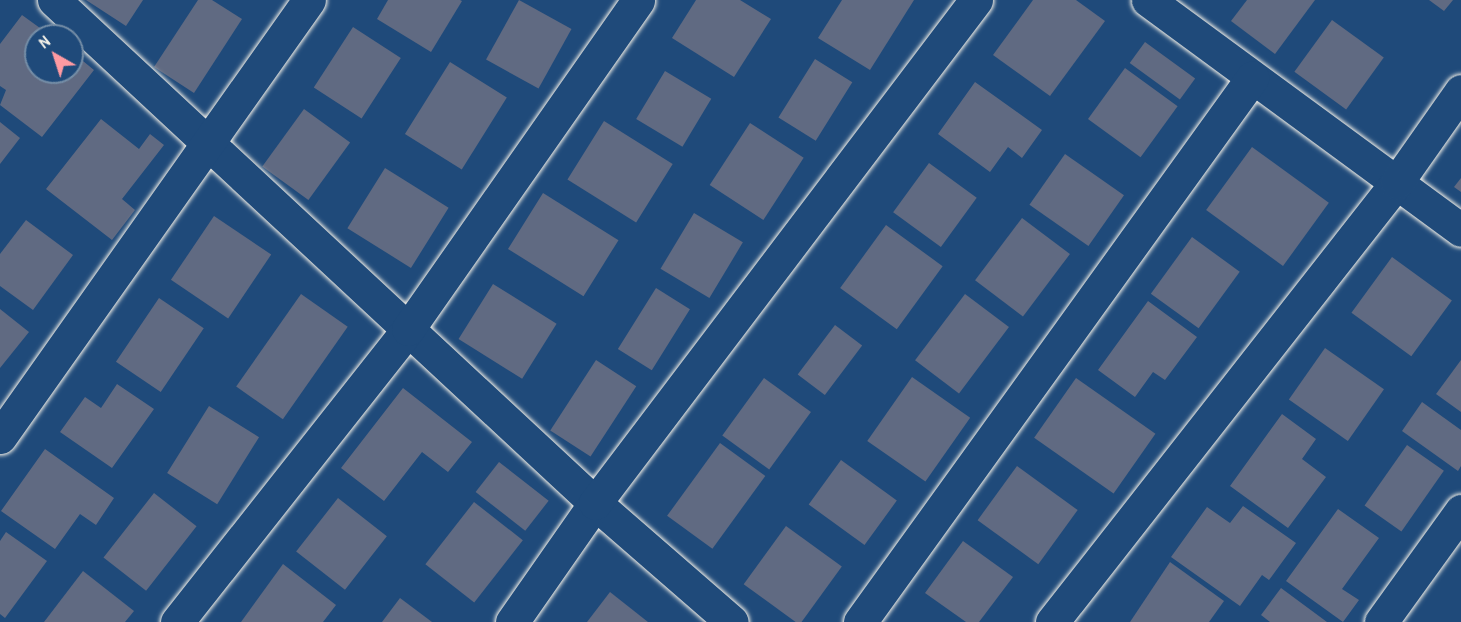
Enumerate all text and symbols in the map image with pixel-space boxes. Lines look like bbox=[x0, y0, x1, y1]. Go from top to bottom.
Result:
north arrow bbox=[24, 24, 84, 84]
text: N bbox=[34, 30, 54, 53]

